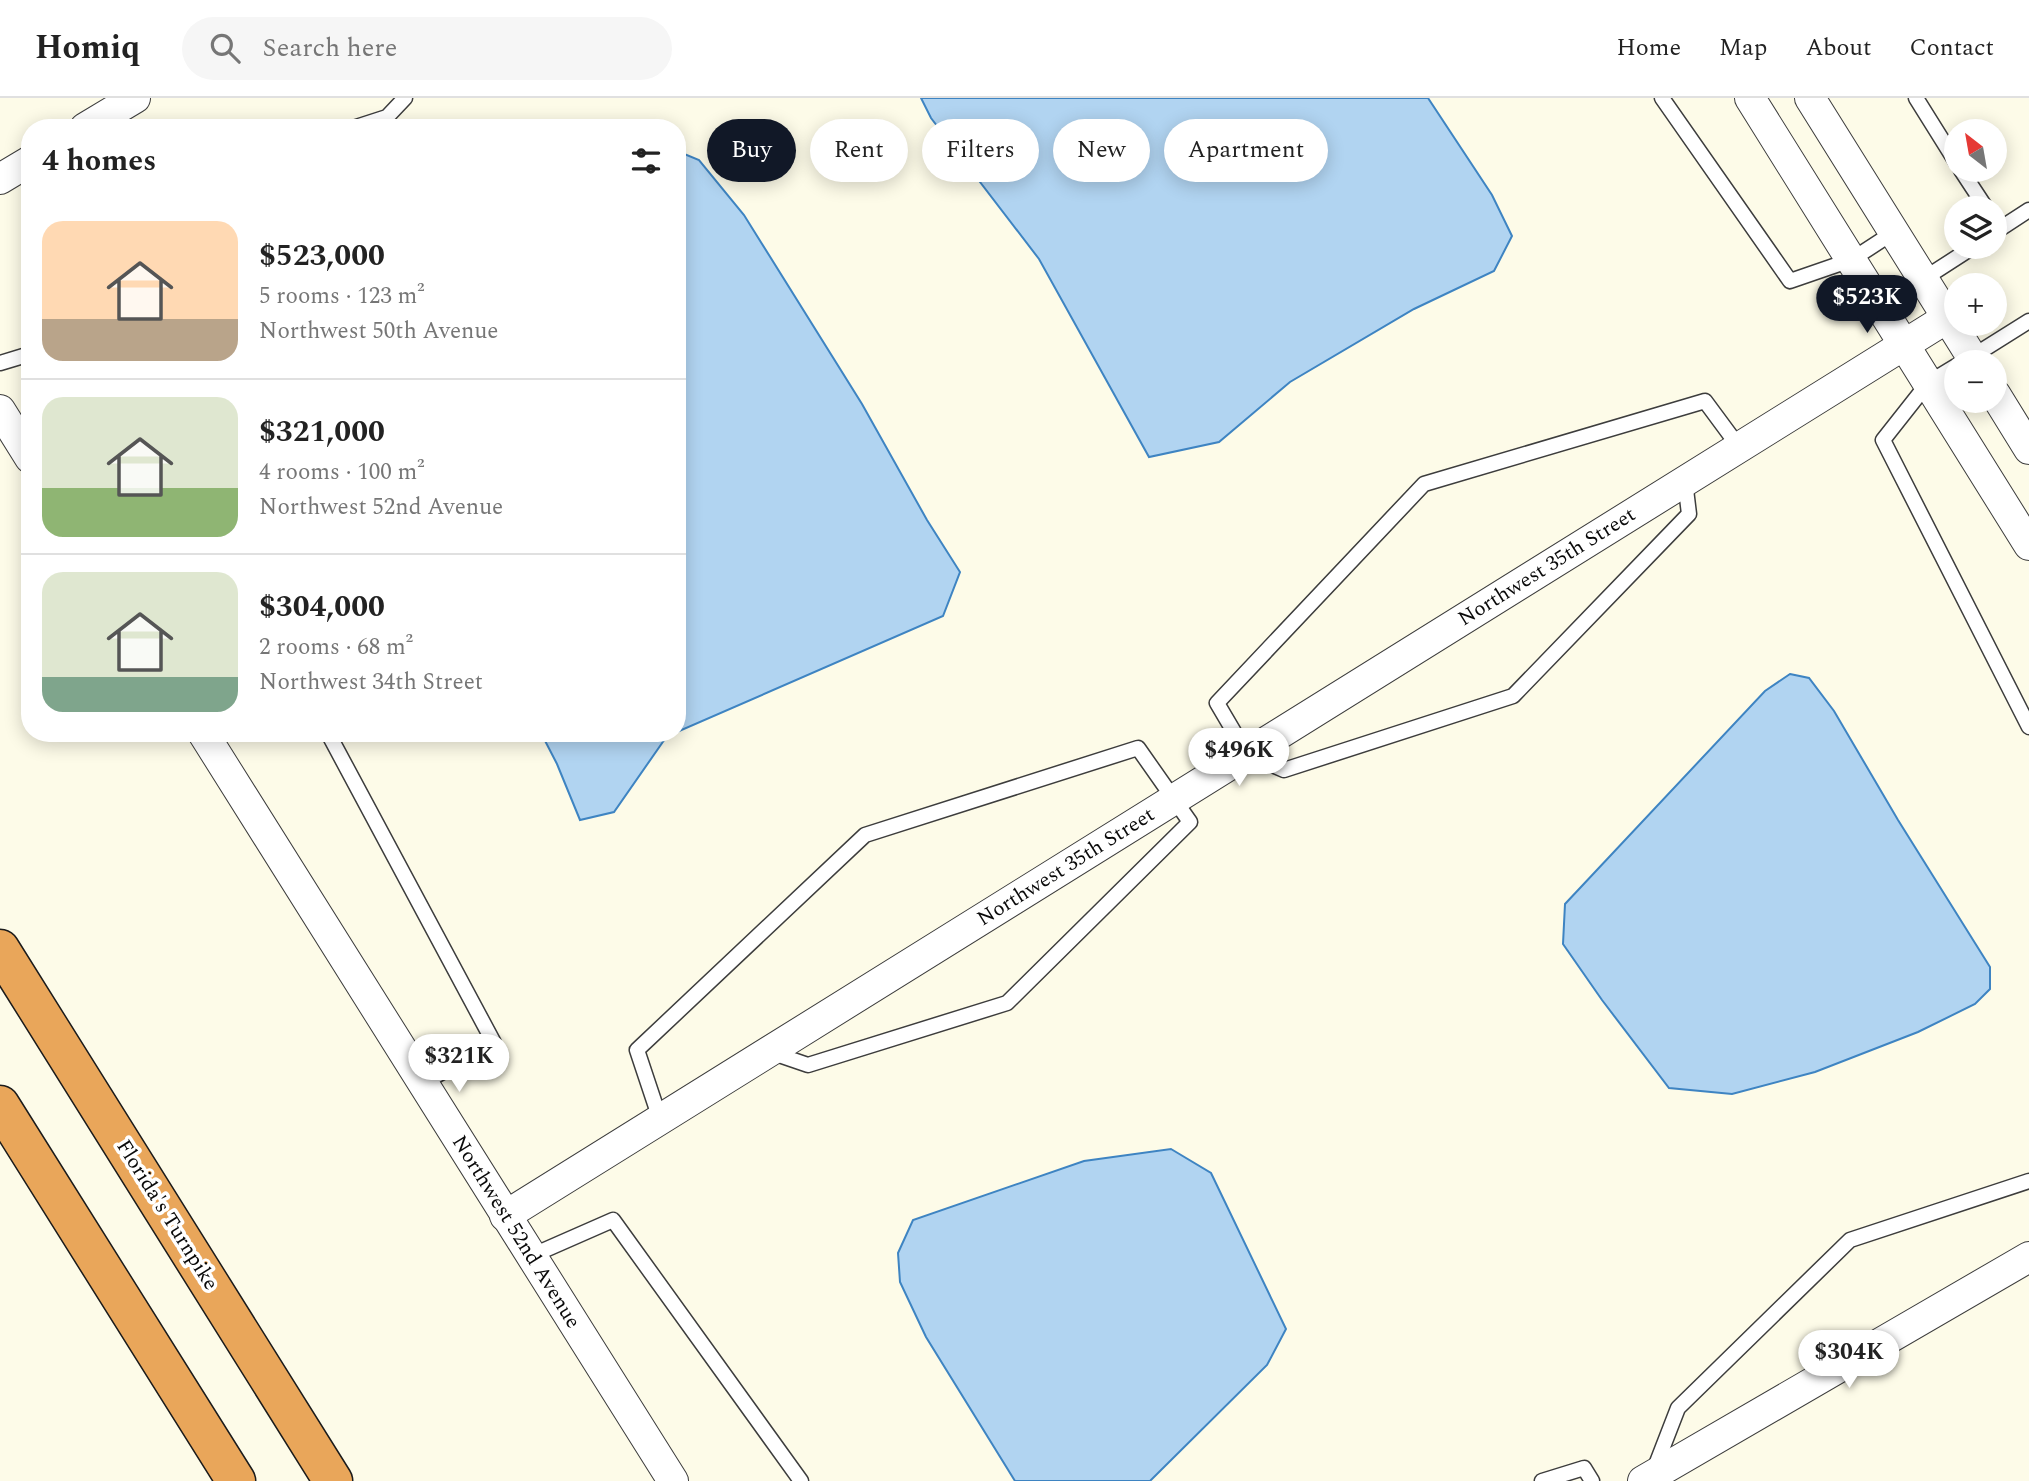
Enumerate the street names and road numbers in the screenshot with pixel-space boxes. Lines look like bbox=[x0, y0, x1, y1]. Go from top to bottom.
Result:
street label: Northwest 35th Street bbox=[1452, 499, 1642, 635]
street label: Northwest 35th Street bbox=[971, 799, 1161, 935]
street label: Northwest 52nd Avenue bbox=[443, 1129, 589, 1335]
street label: Florida's Turnpike bbox=[108, 1133, 226, 1297]

